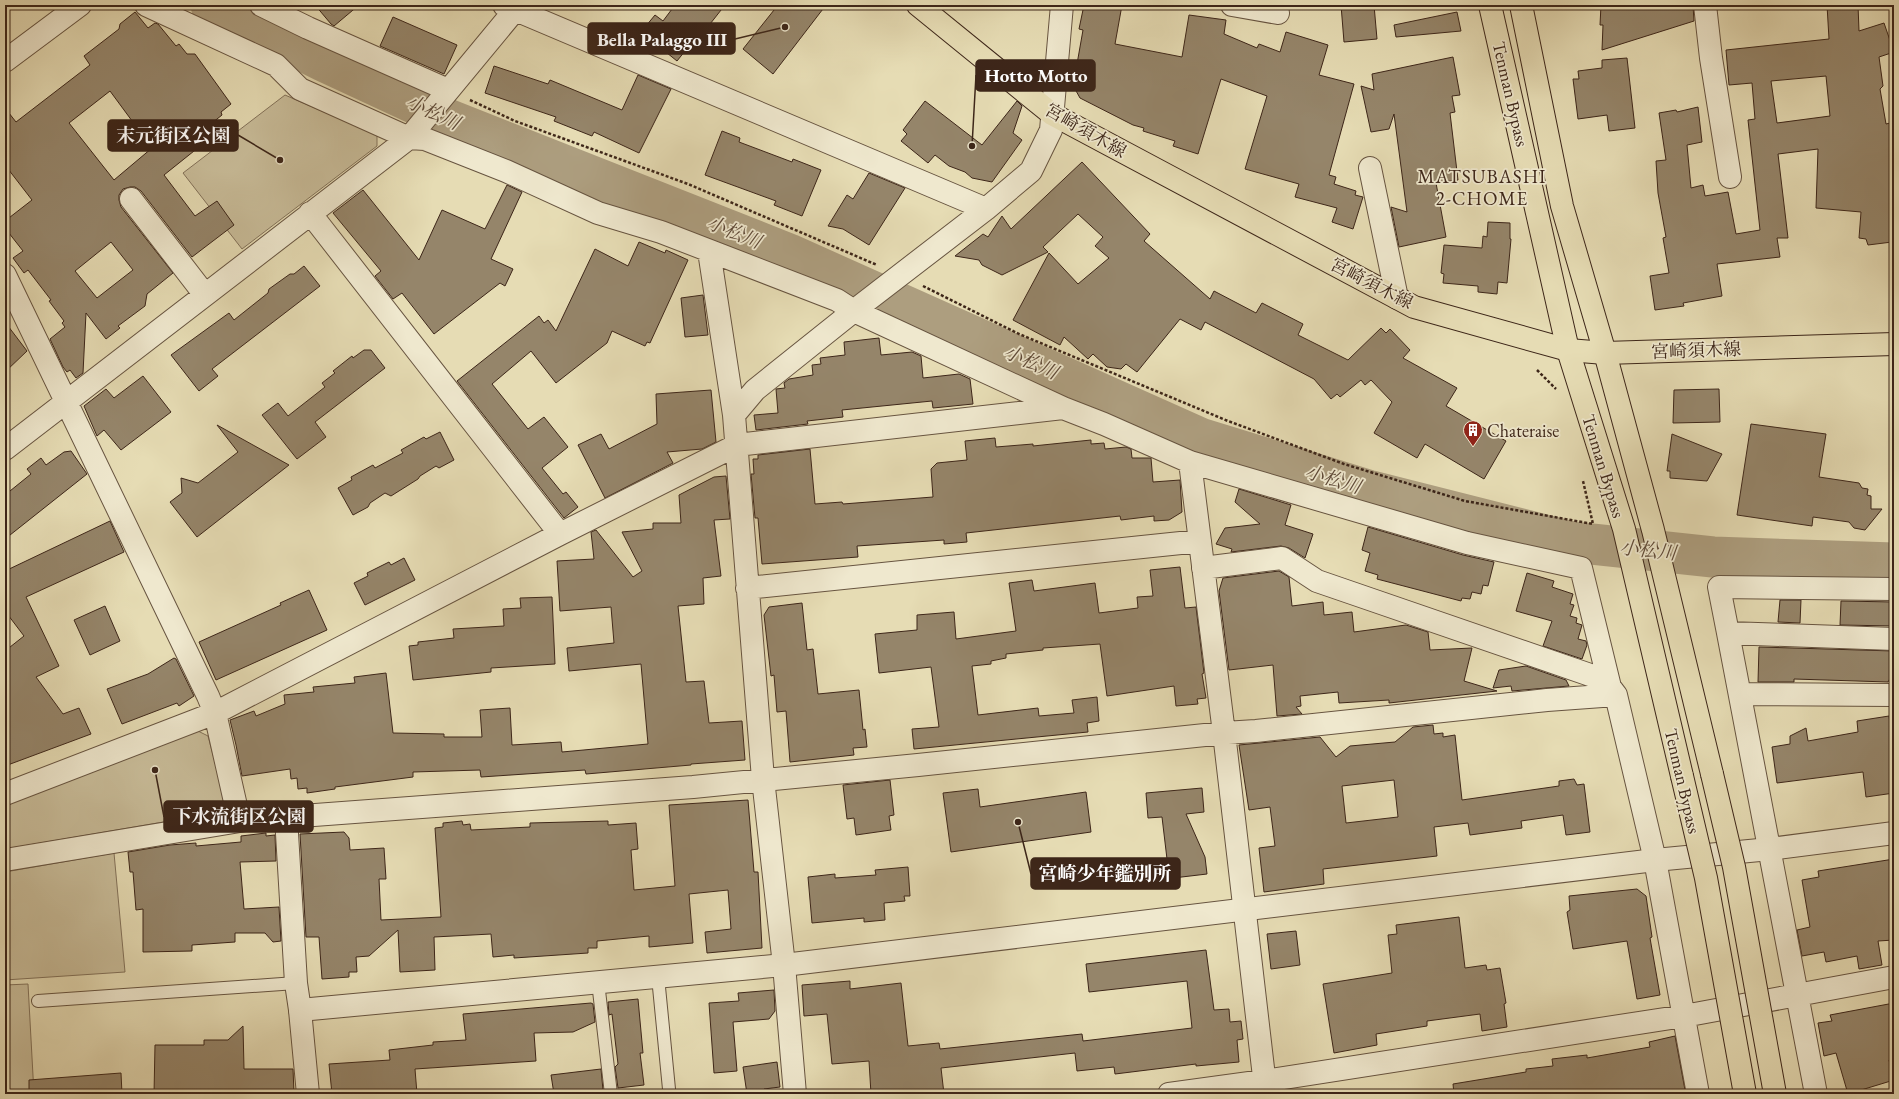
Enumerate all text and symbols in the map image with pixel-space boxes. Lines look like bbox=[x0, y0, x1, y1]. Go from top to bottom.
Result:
callout: Bella Palaggo III bbox=[588, 23, 735, 54]
text: Bella Palaggo III bbox=[597, 27, 727, 52]
street label: Tenman Bypass bbox=[1488, 39, 1534, 149]
callout: Hotto Motto bbox=[976, 60, 1095, 91]
text: Hotto Motto bbox=[984, 63, 1088, 88]
water label: 小松川 bbox=[402, 89, 466, 136]
street label: 宮崎須木線 bbox=[1041, 98, 1131, 162]
callout: 末元街区公園 bbox=[108, 120, 238, 151]
text: 末元街区公園 bbox=[116, 123, 230, 148]
district label: MATSUBASHI 2-CHOME bbox=[1417, 164, 1547, 211]
water label: 小松川 bbox=[703, 210, 767, 255]
street label: 宮崎須木線 bbox=[1327, 252, 1417, 314]
street label: 宮崎須木線 bbox=[1651, 337, 1741, 363]
water label: 小松川 bbox=[1000, 339, 1064, 386]
street label: Tenman Bypass bbox=[1577, 411, 1631, 521]
building icon: Chateraise bbox=[1462, 419, 1484, 447]
place label: Chateraise bbox=[1487, 419, 1559, 442]
water label: 小松川 bbox=[1302, 459, 1366, 500]
water label: 小松川 bbox=[1618, 535, 1680, 566]
street label: Tenman Bypass bbox=[1660, 726, 1706, 836]
callout: 下水流街区公園 bbox=[164, 801, 313, 832]
text: 下水流街区公園 bbox=[172, 804, 306, 829]
callout: 宮崎少年鑑別所 bbox=[1031, 858, 1180, 889]
text: 宮崎少年鑑別所 bbox=[1038, 861, 1172, 886]

